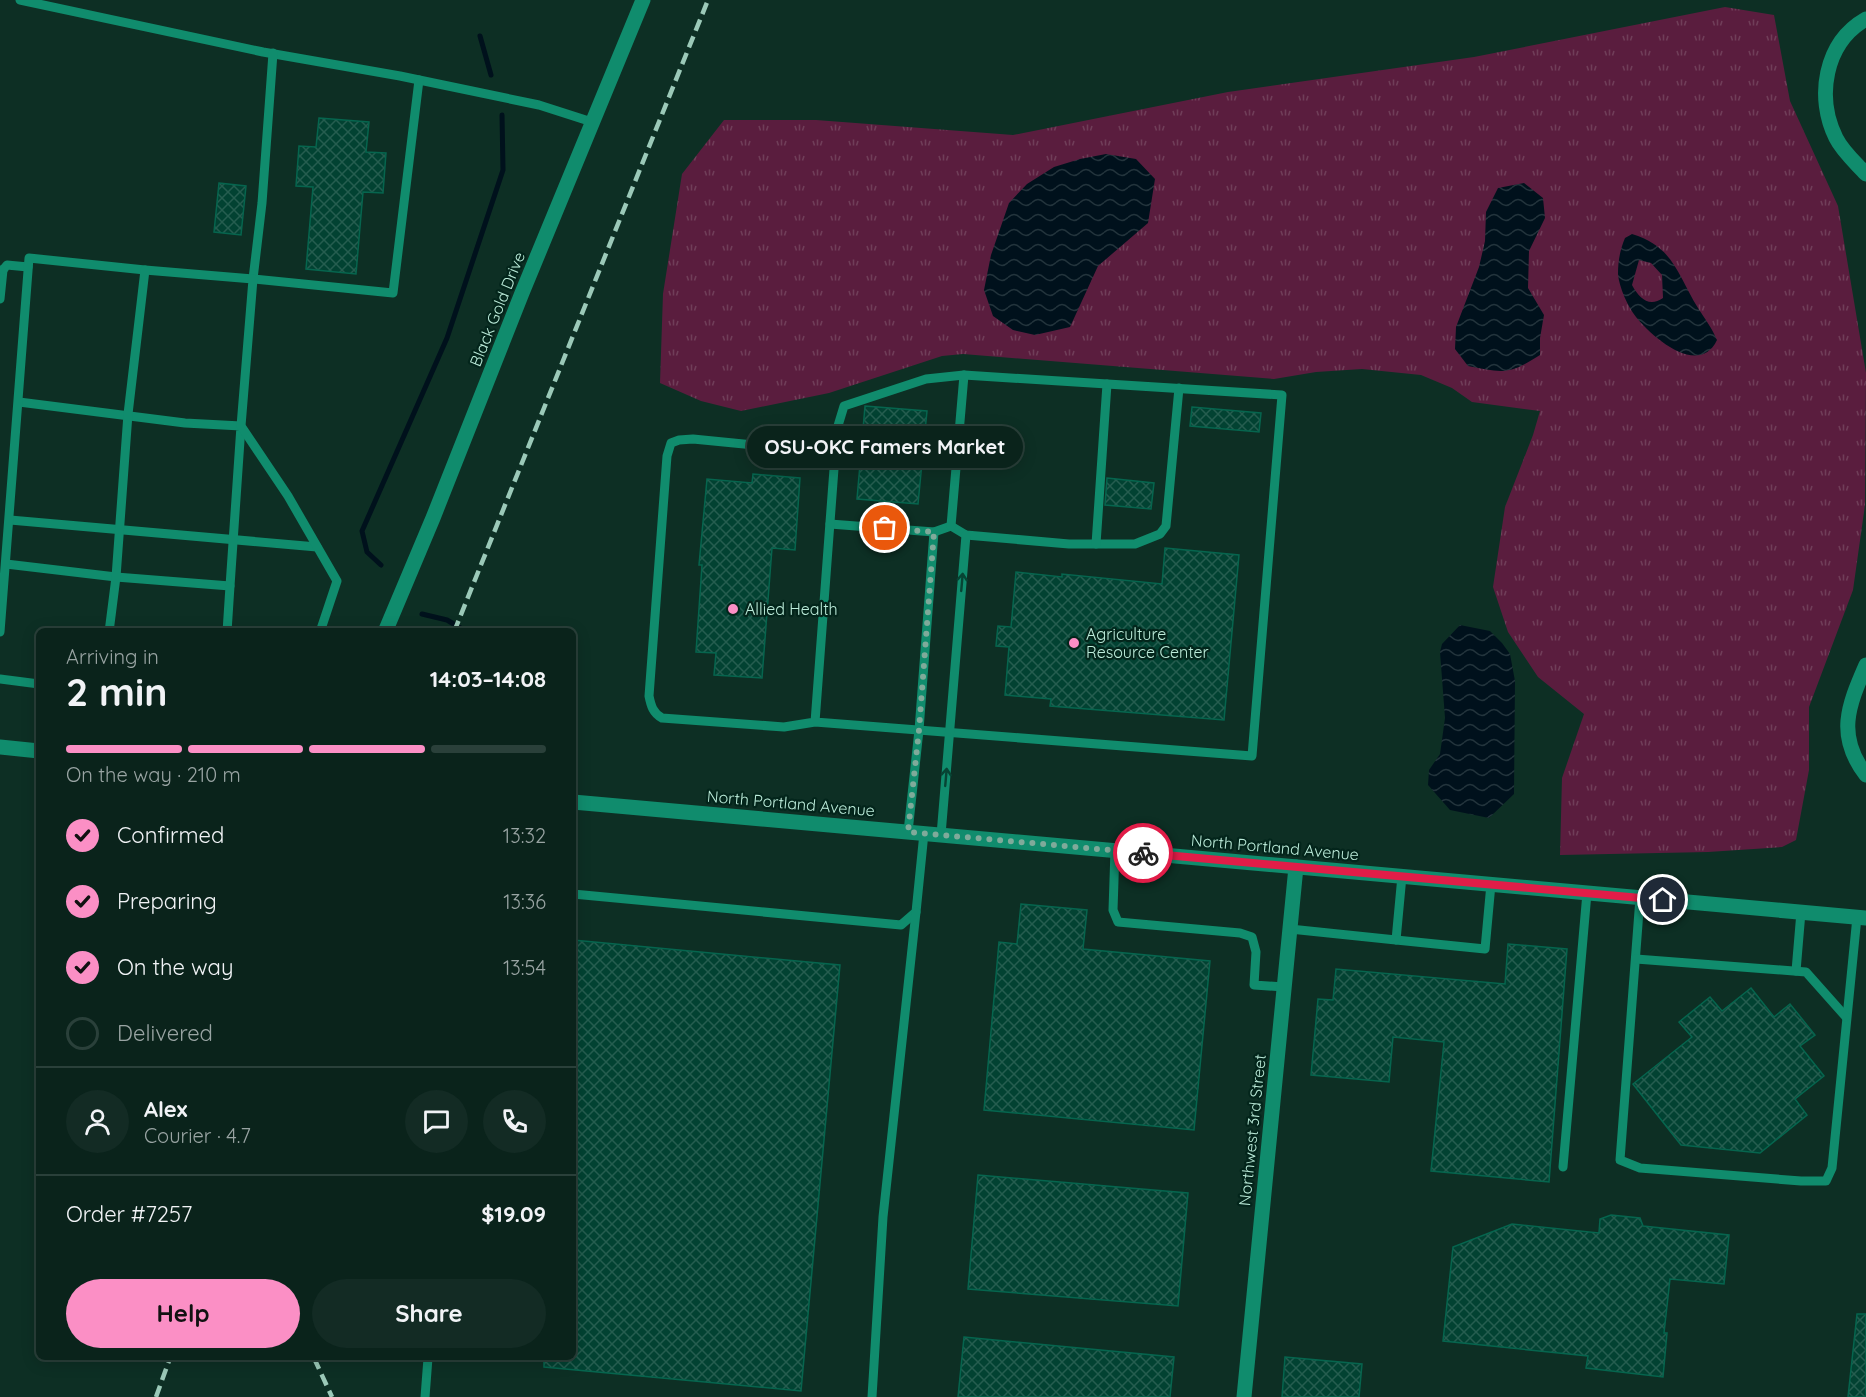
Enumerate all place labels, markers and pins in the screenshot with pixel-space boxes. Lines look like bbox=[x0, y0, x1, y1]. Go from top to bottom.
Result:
callout: OSU-OKC Famers Market bbox=[747, 426, 1023, 468]
pin bbox=[859, 502, 910, 553]
place label: Allied Health bbox=[745, 599, 838, 619]
marker: Allied Health bbox=[726, 602, 740, 616]
place label: Agriculture Resource Center bbox=[1086, 624, 1209, 662]
marker: Agriculture Resource Center bbox=[1067, 636, 1081, 650]
pin bbox=[1637, 874, 1688, 925]

